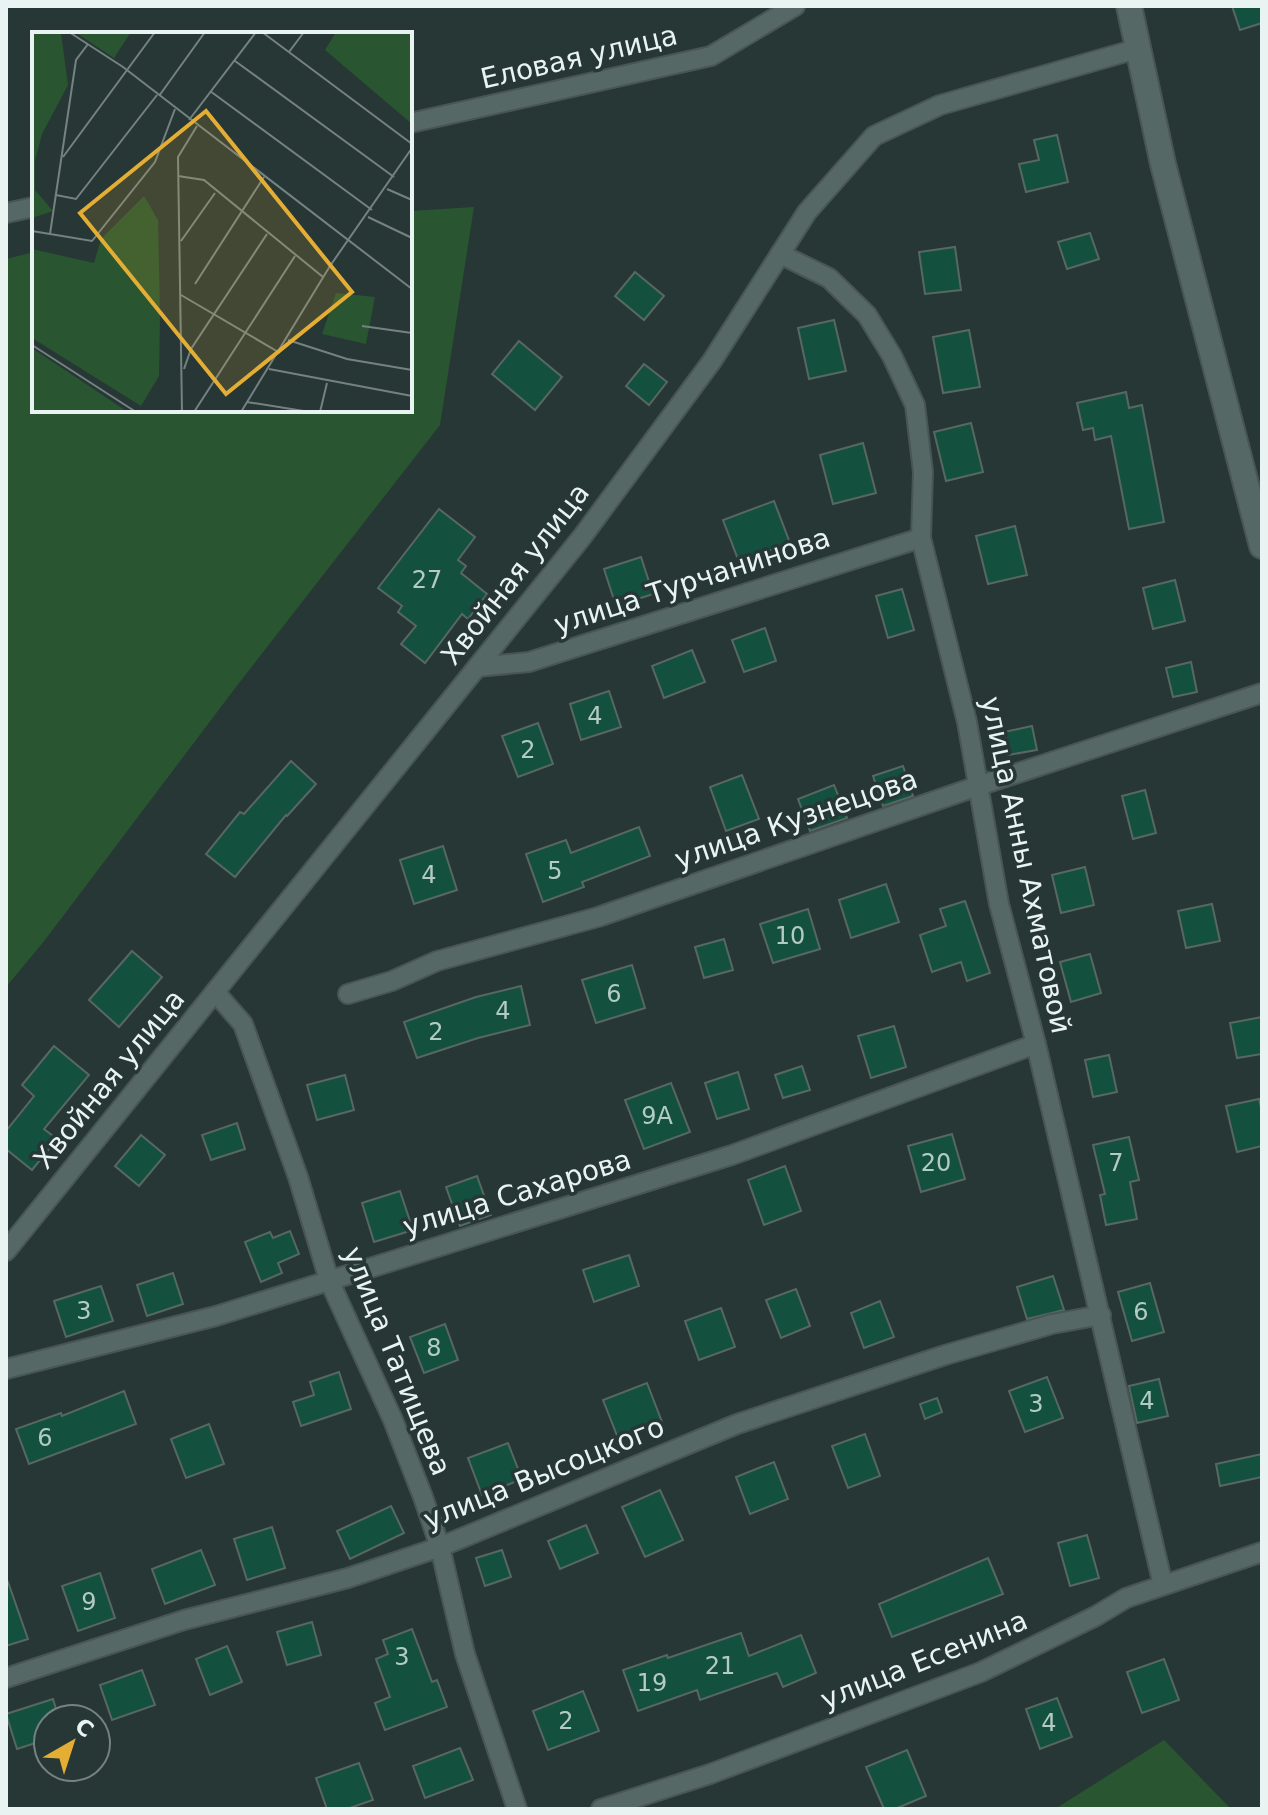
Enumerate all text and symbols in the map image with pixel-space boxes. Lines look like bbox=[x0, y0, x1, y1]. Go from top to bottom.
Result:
street label: Еловая улица bbox=[477, 18, 681, 96]
inset map bbox=[32, 32, 412, 412]
street label: Хвойная улица bbox=[434, 477, 596, 671]
street label: улица Турчанинова bbox=[550, 521, 834, 641]
house number: 27 bbox=[412, 566, 442, 594]
street label: улица Анны Ахматовой bbox=[974, 693, 1078, 1037]
house number: 4 bbox=[587, 702, 603, 730]
house number: 2 bbox=[520, 736, 536, 764]
street label: улица Кузнецова bbox=[670, 762, 922, 876]
house number: 5 bbox=[547, 857, 563, 885]
house number: 4 bbox=[421, 861, 437, 889]
house number: 10 bbox=[775, 922, 805, 950]
house number: 6 bbox=[606, 980, 622, 1008]
street label: Хвойная улица bbox=[27, 983, 191, 1175]
house number: 4 bbox=[495, 997, 511, 1025]
house number: 2 bbox=[428, 1018, 444, 1046]
house number: 9А bbox=[641, 1102, 673, 1130]
street label: улица Сахарова bbox=[399, 1143, 635, 1243]
house number: 20 bbox=[921, 1149, 951, 1177]
house number: 7 bbox=[1108, 1149, 1124, 1177]
street label: улица Татищева bbox=[336, 1242, 458, 1480]
house number: 3 bbox=[76, 1297, 92, 1325]
house number: 6 bbox=[1133, 1298, 1149, 1326]
house number: 8 bbox=[426, 1334, 442, 1362]
house number: 4 bbox=[1139, 1387, 1155, 1415]
house number: 3 bbox=[1028, 1390, 1044, 1418]
street label: улица Высоцкого bbox=[419, 1410, 669, 1536]
house number: 6 bbox=[37, 1424, 53, 1452]
house number: 9 bbox=[81, 1588, 97, 1616]
street label: улица Есенина bbox=[816, 1603, 1032, 1717]
house number: 3 bbox=[394, 1643, 410, 1671]
house number: 21 bbox=[705, 1652, 735, 1680]
house number: 19 bbox=[637, 1669, 667, 1697]
north arrow bbox=[32, 1703, 112, 1783]
house number: 2 bbox=[558, 1707, 574, 1735]
house number: 4 bbox=[1041, 1709, 1057, 1737]
text: С bbox=[70, 1713, 98, 1743]

